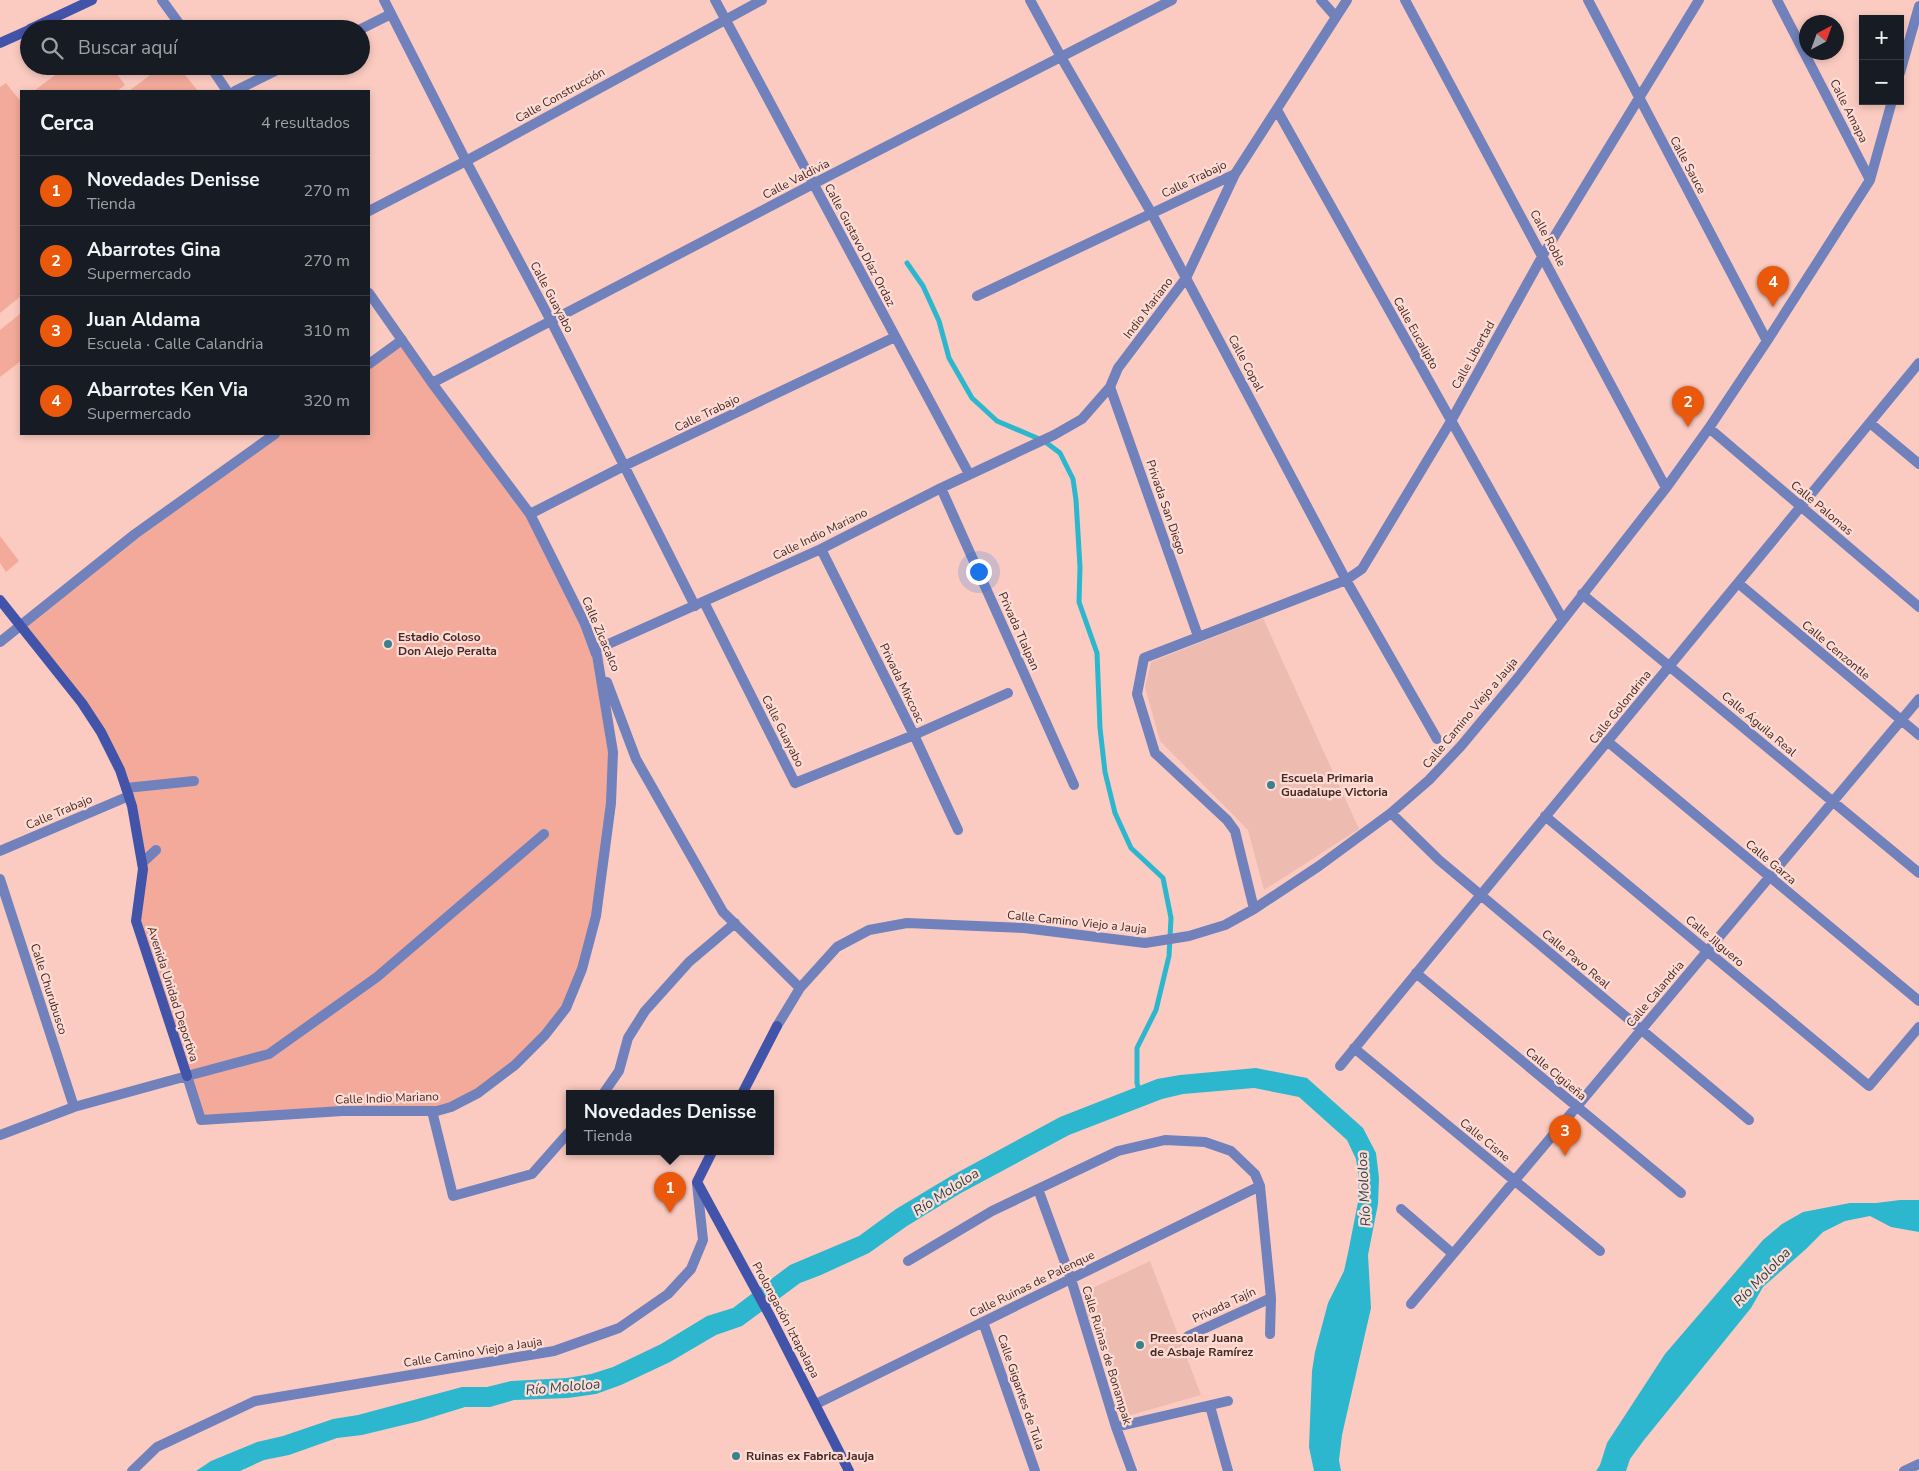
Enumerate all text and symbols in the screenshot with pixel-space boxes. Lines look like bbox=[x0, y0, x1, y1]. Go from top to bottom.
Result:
north arrow bbox=[1799, 15, 1844, 60]
map controls bbox=[1859, 15, 1904, 105]
button: + bbox=[1859, 15, 1904, 60]
search box bbox=[20, 20, 370, 75]
icon: search bbox=[38, 34, 66, 62]
text: Buscar aquí bbox=[78, 35, 177, 61]
button: − bbox=[1859, 60, 1904, 105]
street label: Calle Construcción bbox=[512, 64, 608, 126]
street label: Calle Amapa bbox=[1826, 76, 1872, 146]
text: Cerca bbox=[40, 109, 94, 137]
text: 4 resultados bbox=[261, 112, 350, 134]
street label: Calle Sauce bbox=[1666, 133, 1710, 197]
street label: Calle Valdivia bbox=[760, 155, 832, 203]
street label: Calle Trabajo bbox=[1159, 156, 1229, 202]
text: Novedades Denisse bbox=[87, 167, 260, 193]
text: 1 bbox=[51, 180, 61, 202]
text: 270 m bbox=[303, 180, 350, 202]
street label: Calle Gustavo Díaz Ordaz bbox=[821, 181, 899, 310]
text: Tienda bbox=[87, 193, 136, 215]
street label: Calle Roble bbox=[1526, 207, 1570, 269]
text: Abarrotes Gina bbox=[87, 237, 221, 263]
text: 2 bbox=[51, 250, 61, 272]
text: 270 m bbox=[303, 250, 350, 272]
street label: Calle Guayabo bbox=[526, 259, 578, 336]
text: Supermercado bbox=[87, 263, 191, 285]
pin: 4 bbox=[1757, 266, 1789, 307]
street label: Indio Mariano bbox=[1120, 274, 1177, 342]
street label: Calle Eucalipto bbox=[1390, 294, 1443, 372]
text: Juan Aldama bbox=[87, 307, 200, 333]
street label: Calle Libertad bbox=[1448, 318, 1498, 392]
text: 3 bbox=[51, 320, 61, 342]
text: 310 m bbox=[303, 320, 350, 342]
street label: Calle Copal bbox=[1224, 332, 1268, 395]
text: Escuela · Calle Calandria bbox=[87, 333, 263, 355]
text: Abarrotes Ken Via bbox=[87, 377, 248, 403]
pin: 2 bbox=[1672, 386, 1704, 427]
text: 4 bbox=[51, 390, 61, 412]
text: 320 m bbox=[303, 390, 350, 412]
street label: Calle Trabajo bbox=[672, 390, 742, 436]
text: Supermercado bbox=[87, 403, 191, 425]
street label: Privada San Diego bbox=[1142, 458, 1190, 557]
street label: Calle Palomas bbox=[1787, 477, 1857, 539]
street label: Calle Indio Mariano bbox=[770, 504, 870, 564]
your location bbox=[966, 559, 992, 585]
street label: Privada Tlalpan bbox=[995, 589, 1043, 673]
street label: Calle Zicacalco bbox=[578, 594, 624, 674]
street label: Calle Cenzontle bbox=[1798, 617, 1874, 683]
place label: Estadio Coloso Don Alejo Peralta bbox=[398, 629, 497, 659]
marker: Estadio Coloso Don Alejo Peralta bbox=[382, 638, 394, 650]
street label: Privada Mixcoac bbox=[876, 641, 928, 726]
street label: Calle Camino Viejo a Jauja bbox=[1419, 654, 1521, 772]
street label: Calle Golondrina bbox=[1585, 667, 1655, 747]
street label: Calle Águila Real bbox=[1718, 688, 1800, 760]
street label: Calle Guayabo bbox=[758, 692, 808, 770]
place label: Escuela Primaria Guadalupe Victoria bbox=[1281, 770, 1388, 800]
marker: Escuela Primaria Guadalupe Victoria bbox=[1265, 779, 1277, 791]
street label: Calle Trabajo bbox=[23, 791, 95, 833]
street label: Calle Garza bbox=[1742, 836, 1800, 888]
street label: Calle Camino Viejo a Jauja bbox=[1006, 907, 1148, 937]
street label: Calle Jilguero bbox=[1682, 912, 1748, 970]
street label: Avenida Unidad Deportiva bbox=[143, 924, 203, 1064]
street label: Calle Pavo Real bbox=[1539, 926, 1614, 993]
street label: Calle Churubusco bbox=[27, 941, 71, 1037]
street label: Calle Calandria bbox=[1622, 957, 1688, 1031]
street label: Calle Cigüeña bbox=[1522, 1044, 1590, 1104]
street label: Calle Indio Mariano bbox=[335, 1088, 439, 1108]
popup bbox=[566, 1090, 774, 1155]
text: Novedades Denisse bbox=[584, 1099, 756, 1125]
street label: Calle Cisne bbox=[1456, 1115, 1514, 1165]
pin: 3 bbox=[1549, 1115, 1581, 1156]
text: Tienda bbox=[584, 1125, 632, 1147]
water label: Río Mololoa bbox=[1353, 1151, 1375, 1227]
water label: Río Mololoa bbox=[909, 1164, 983, 1220]
pin: 1 bbox=[654, 1172, 686, 1213]
water label: Río Mololoa bbox=[1729, 1243, 1795, 1311]
street label: Calle Ruinas de Palenque bbox=[967, 1247, 1097, 1321]
street label: Prolongación Iztapalapa bbox=[749, 1259, 823, 1381]
street label: Privada Tajín bbox=[1190, 1283, 1258, 1327]
street label: Calle Ruinas de Bonampak bbox=[1078, 1284, 1136, 1427]
place label: Preescolar Juana de Asbaje Ramírez bbox=[1150, 1330, 1254, 1360]
street label: Calle Gigantes de Tula bbox=[994, 1332, 1048, 1452]
street label: Calle Camino Viejo a Jauja bbox=[402, 1333, 544, 1371]
marker: Preescolar Juana de Asbaje Ramírez bbox=[1134, 1339, 1146, 1351]
water label: Río Mololoa bbox=[525, 1374, 601, 1400]
place label: Ruinas ex Fabrica Jauja bbox=[746, 1448, 874, 1464]
marker: Ruinas ex Fabrica Jauja bbox=[730, 1450, 742, 1462]

